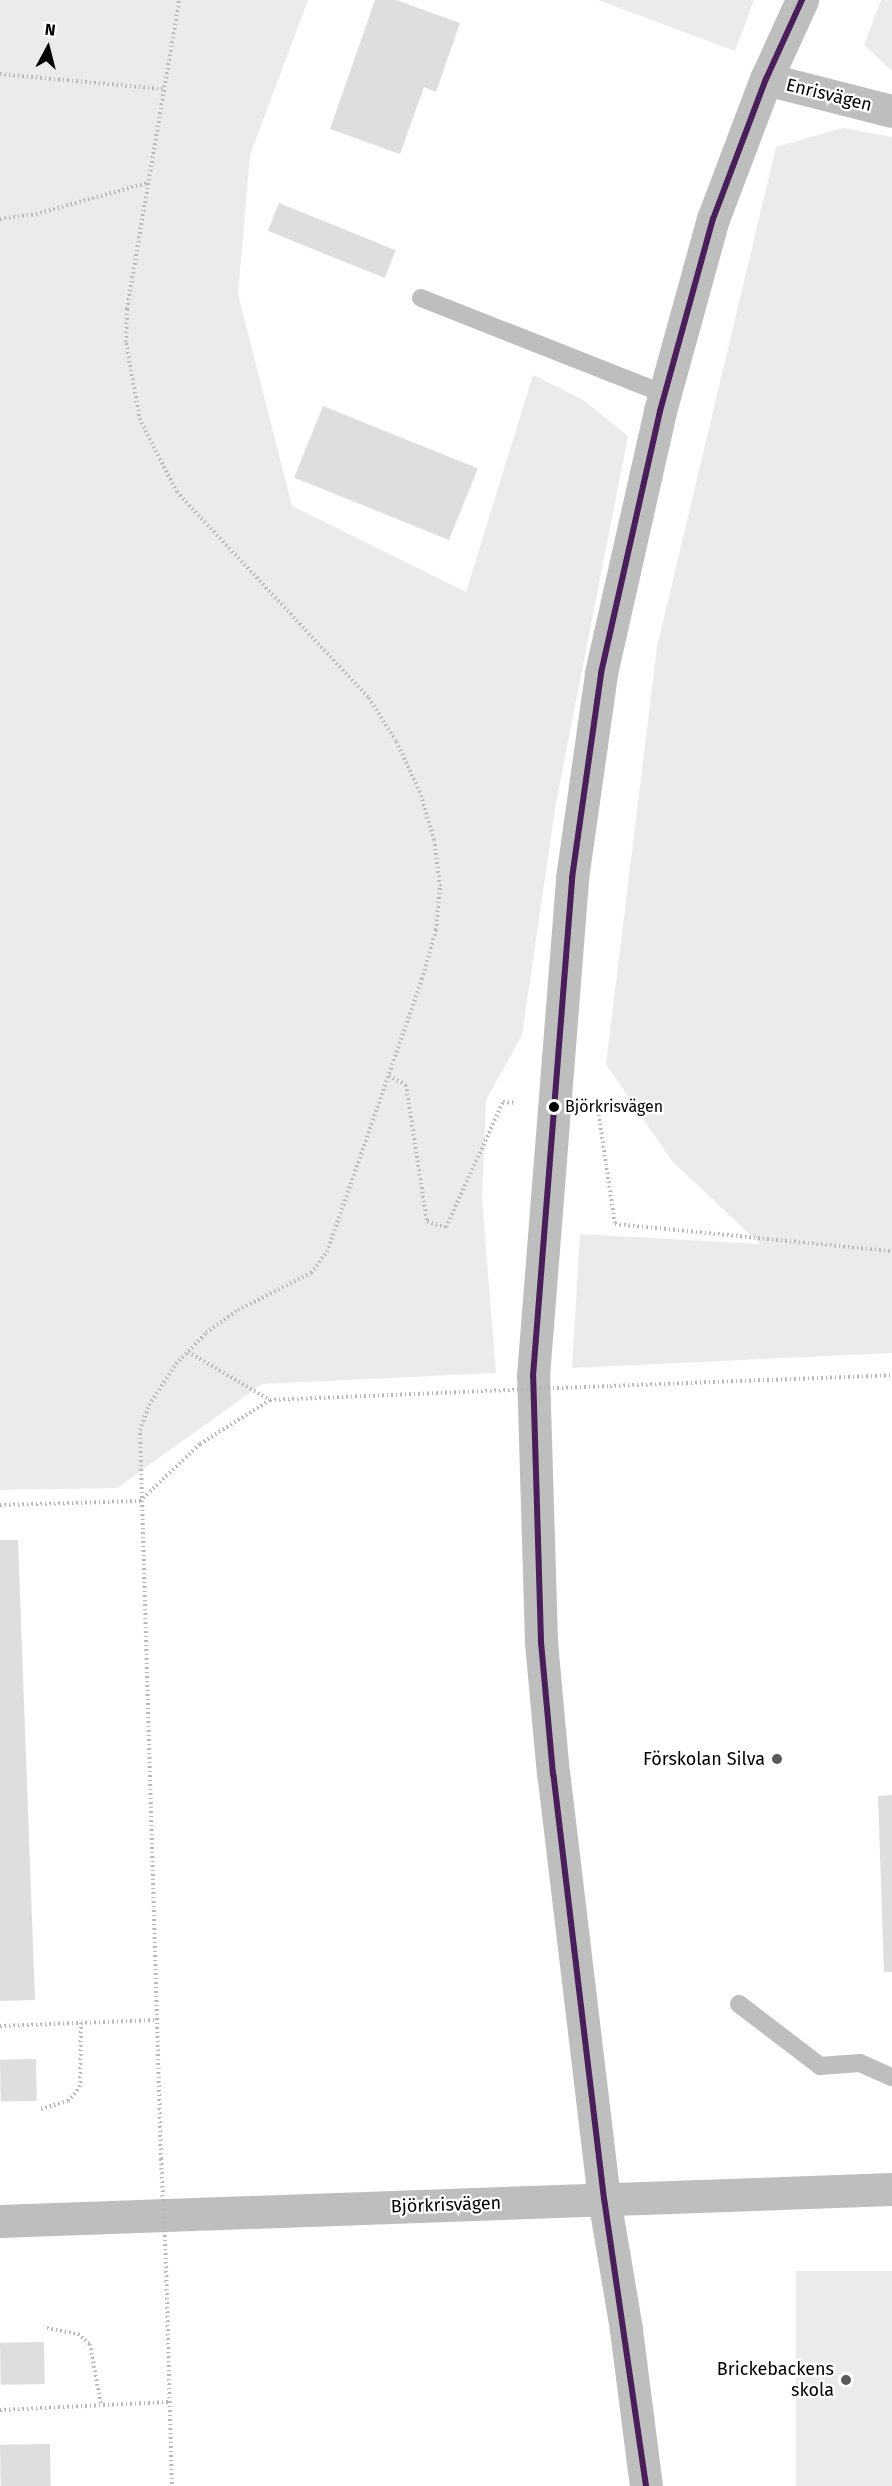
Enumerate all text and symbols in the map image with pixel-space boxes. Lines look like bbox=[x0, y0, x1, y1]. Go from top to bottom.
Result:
north arrow bbox=[18, 18, 78, 78]
text: N bbox=[44, 20, 57, 40]
street label: Enrisvägen bbox=[784, 74, 874, 116]
place label: Björkrisvägen bbox=[565, 1097, 663, 1117]
marker: Björkrisvägen bbox=[548, 1101, 560, 1113]
place label: Förskolan Silva bbox=[643, 1748, 765, 1770]
marker: Förskolan Silva bbox=[770, 1752, 784, 1766]
street label: Björkrisvägen bbox=[390, 2192, 502, 2218]
place label: Brickebackens skola bbox=[717, 2359, 834, 2402]
marker: Brickebackens skola bbox=[839, 2373, 853, 2387]

